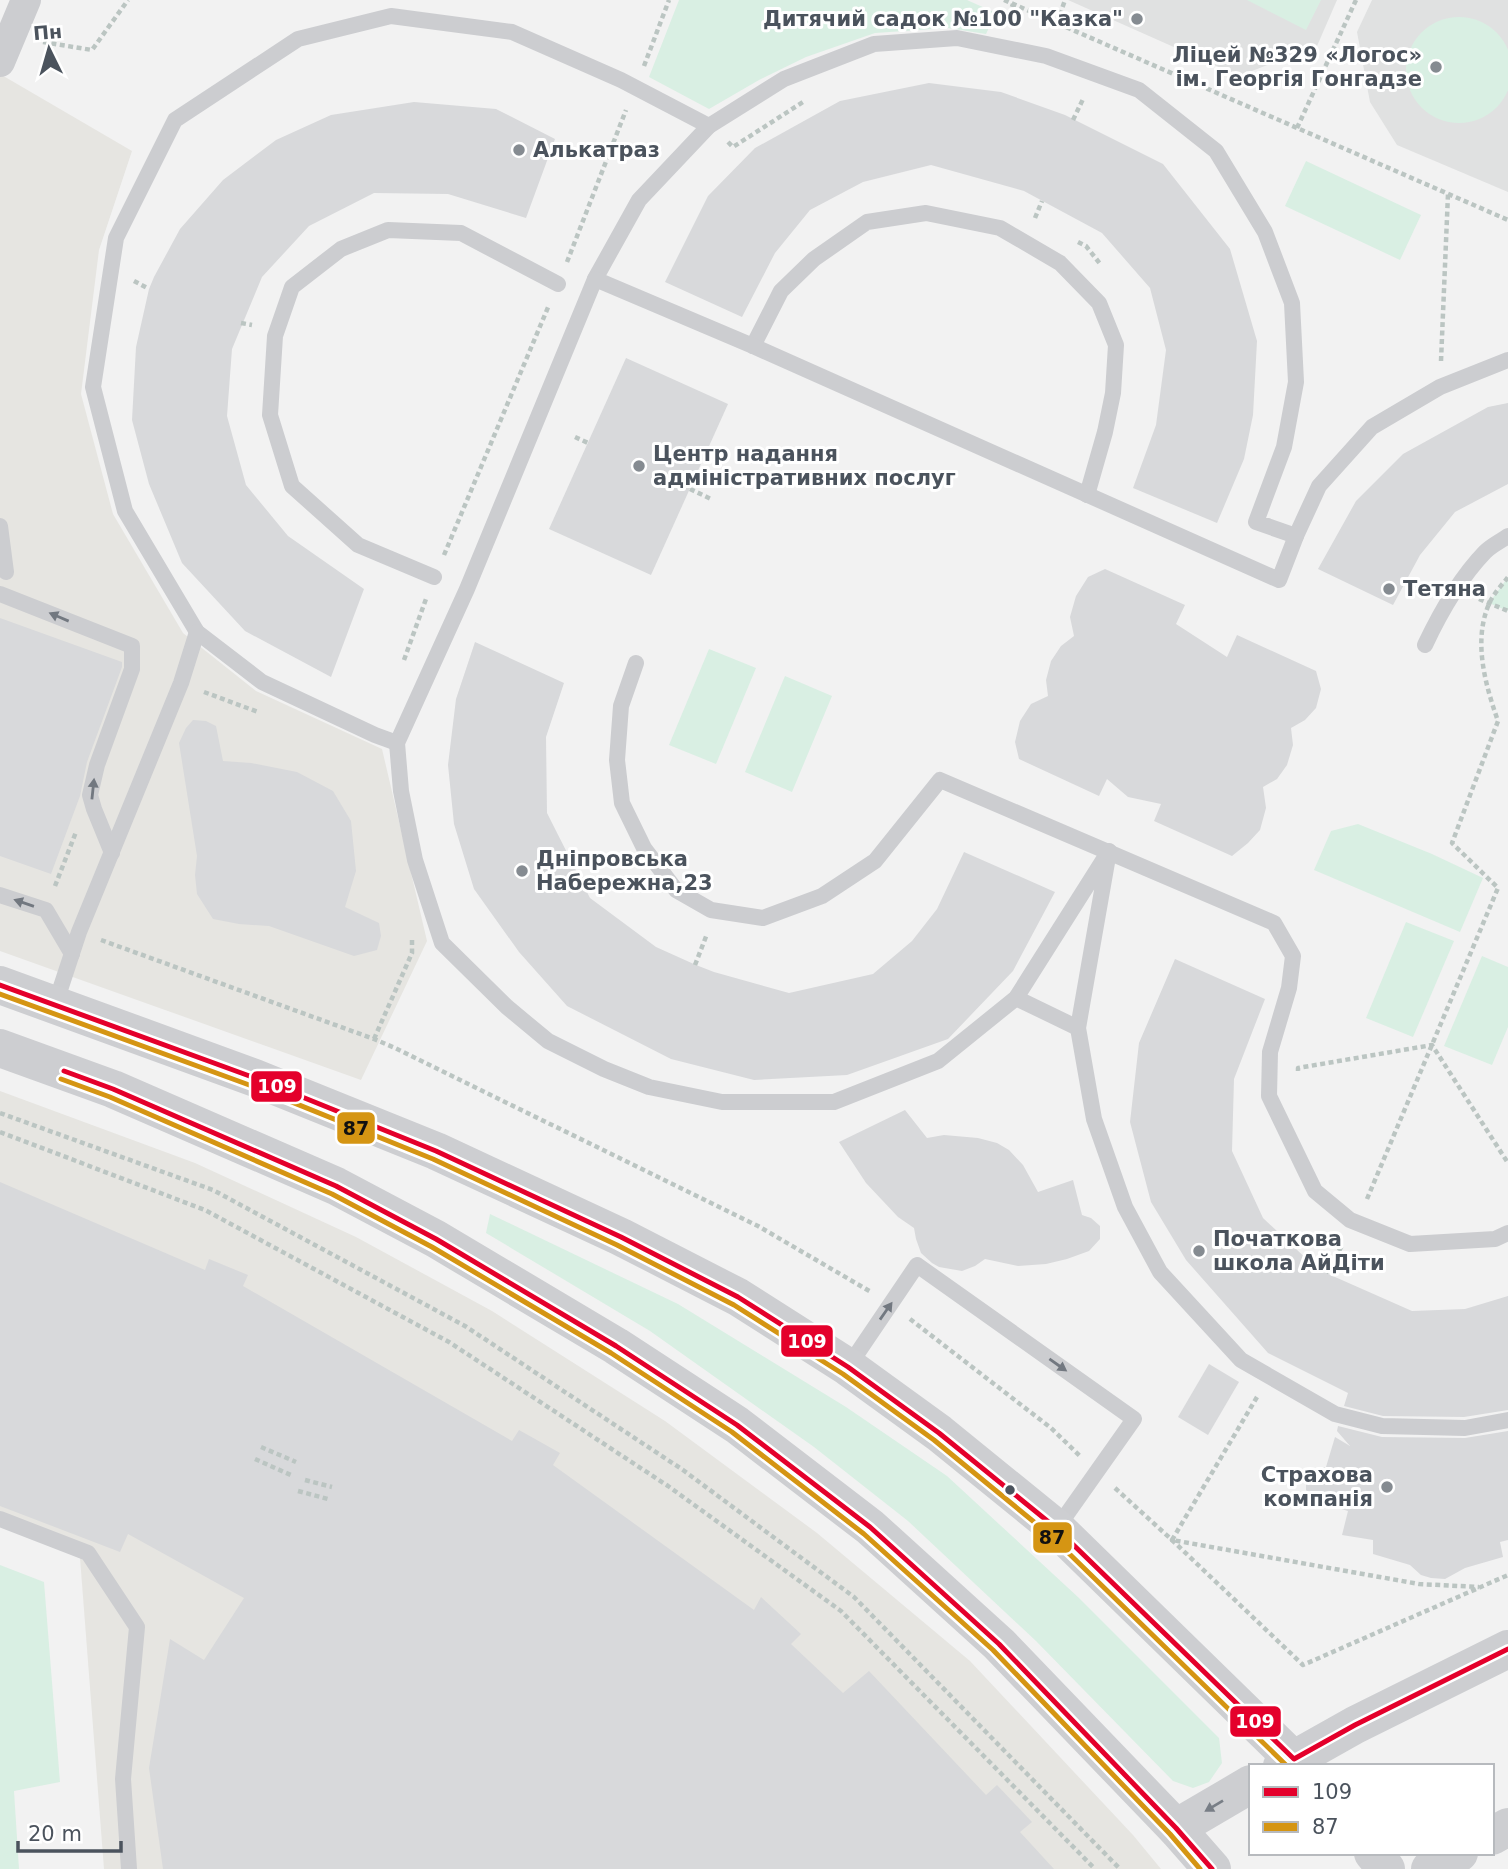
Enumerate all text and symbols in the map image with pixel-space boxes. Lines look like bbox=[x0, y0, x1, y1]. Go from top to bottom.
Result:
place label: Дитячий садок №100 "Казка" bbox=[763, 7, 1123, 31]
marker: Дитячий садок №100 "Казка" bbox=[1129, 11, 1145, 27]
north arrow bbox=[14, 14, 84, 84]
text: Пн bbox=[32, 20, 63, 44]
place label: Ліцей №329 «Логос» ім. Георгія Гонгадзе bbox=[1172, 43, 1422, 91]
marker: Ліцей №329 «Логос» ім. Георгія Гонгадзе bbox=[1428, 59, 1444, 75]
place label: Алькатраз bbox=[533, 138, 660, 162]
marker: Алькатраз bbox=[511, 142, 527, 158]
place label: Центр надання адміністративних послуг bbox=[653, 442, 956, 490]
marker: Центр надання адміністративних послуг bbox=[631, 458, 647, 474]
place label: Тетяна bbox=[1403, 577, 1486, 601]
marker: Тетяна bbox=[1381, 581, 1397, 597]
one-way arrow bbox=[49, 611, 70, 622]
one-way arrow bbox=[88, 778, 99, 800]
place label: Дніпровська Набережна,23 bbox=[536, 847, 713, 895]
marker: Дніпровська Набережна,23 bbox=[514, 863, 530, 879]
one-way arrow bbox=[13, 897, 34, 907]
line badge: 109 bbox=[250, 1070, 303, 1103]
text: 109 bbox=[257, 1075, 297, 1097]
line badge: 87 bbox=[336, 1111, 376, 1145]
text: 87 bbox=[343, 1117, 369, 1139]
place label: Початкова школа АйДіти bbox=[1213, 1227, 1385, 1275]
marker: Початкова школа АйДіти bbox=[1191, 1243, 1207, 1259]
one-way arrow bbox=[879, 1301, 892, 1320]
line badge: 109 bbox=[780, 1324, 834, 1358]
text: 109 bbox=[787, 1330, 827, 1352]
one-way arrow bbox=[1049, 1358, 1067, 1372]
place label: Страхова компанія bbox=[1261, 1463, 1373, 1511]
marker: Страхова компанія bbox=[1379, 1479, 1395, 1495]
unlabelled marker bbox=[1003, 1483, 1017, 1497]
line badge: 87 bbox=[1032, 1521, 1073, 1554]
text: 87 bbox=[1039, 1526, 1065, 1548]
line badge: 109 bbox=[1229, 1705, 1282, 1738]
text: 109 bbox=[1235, 1710, 1275, 1732]
legend bbox=[1249, 1764, 1494, 1855]
text: 109 bbox=[1312, 1780, 1352, 1804]
one-way arrow bbox=[1204, 1800, 1223, 1812]
scale bar bbox=[18, 1810, 121, 1854]
text: 87 bbox=[1312, 1815, 1339, 1839]
text: 20 m bbox=[28, 1822, 82, 1846]

